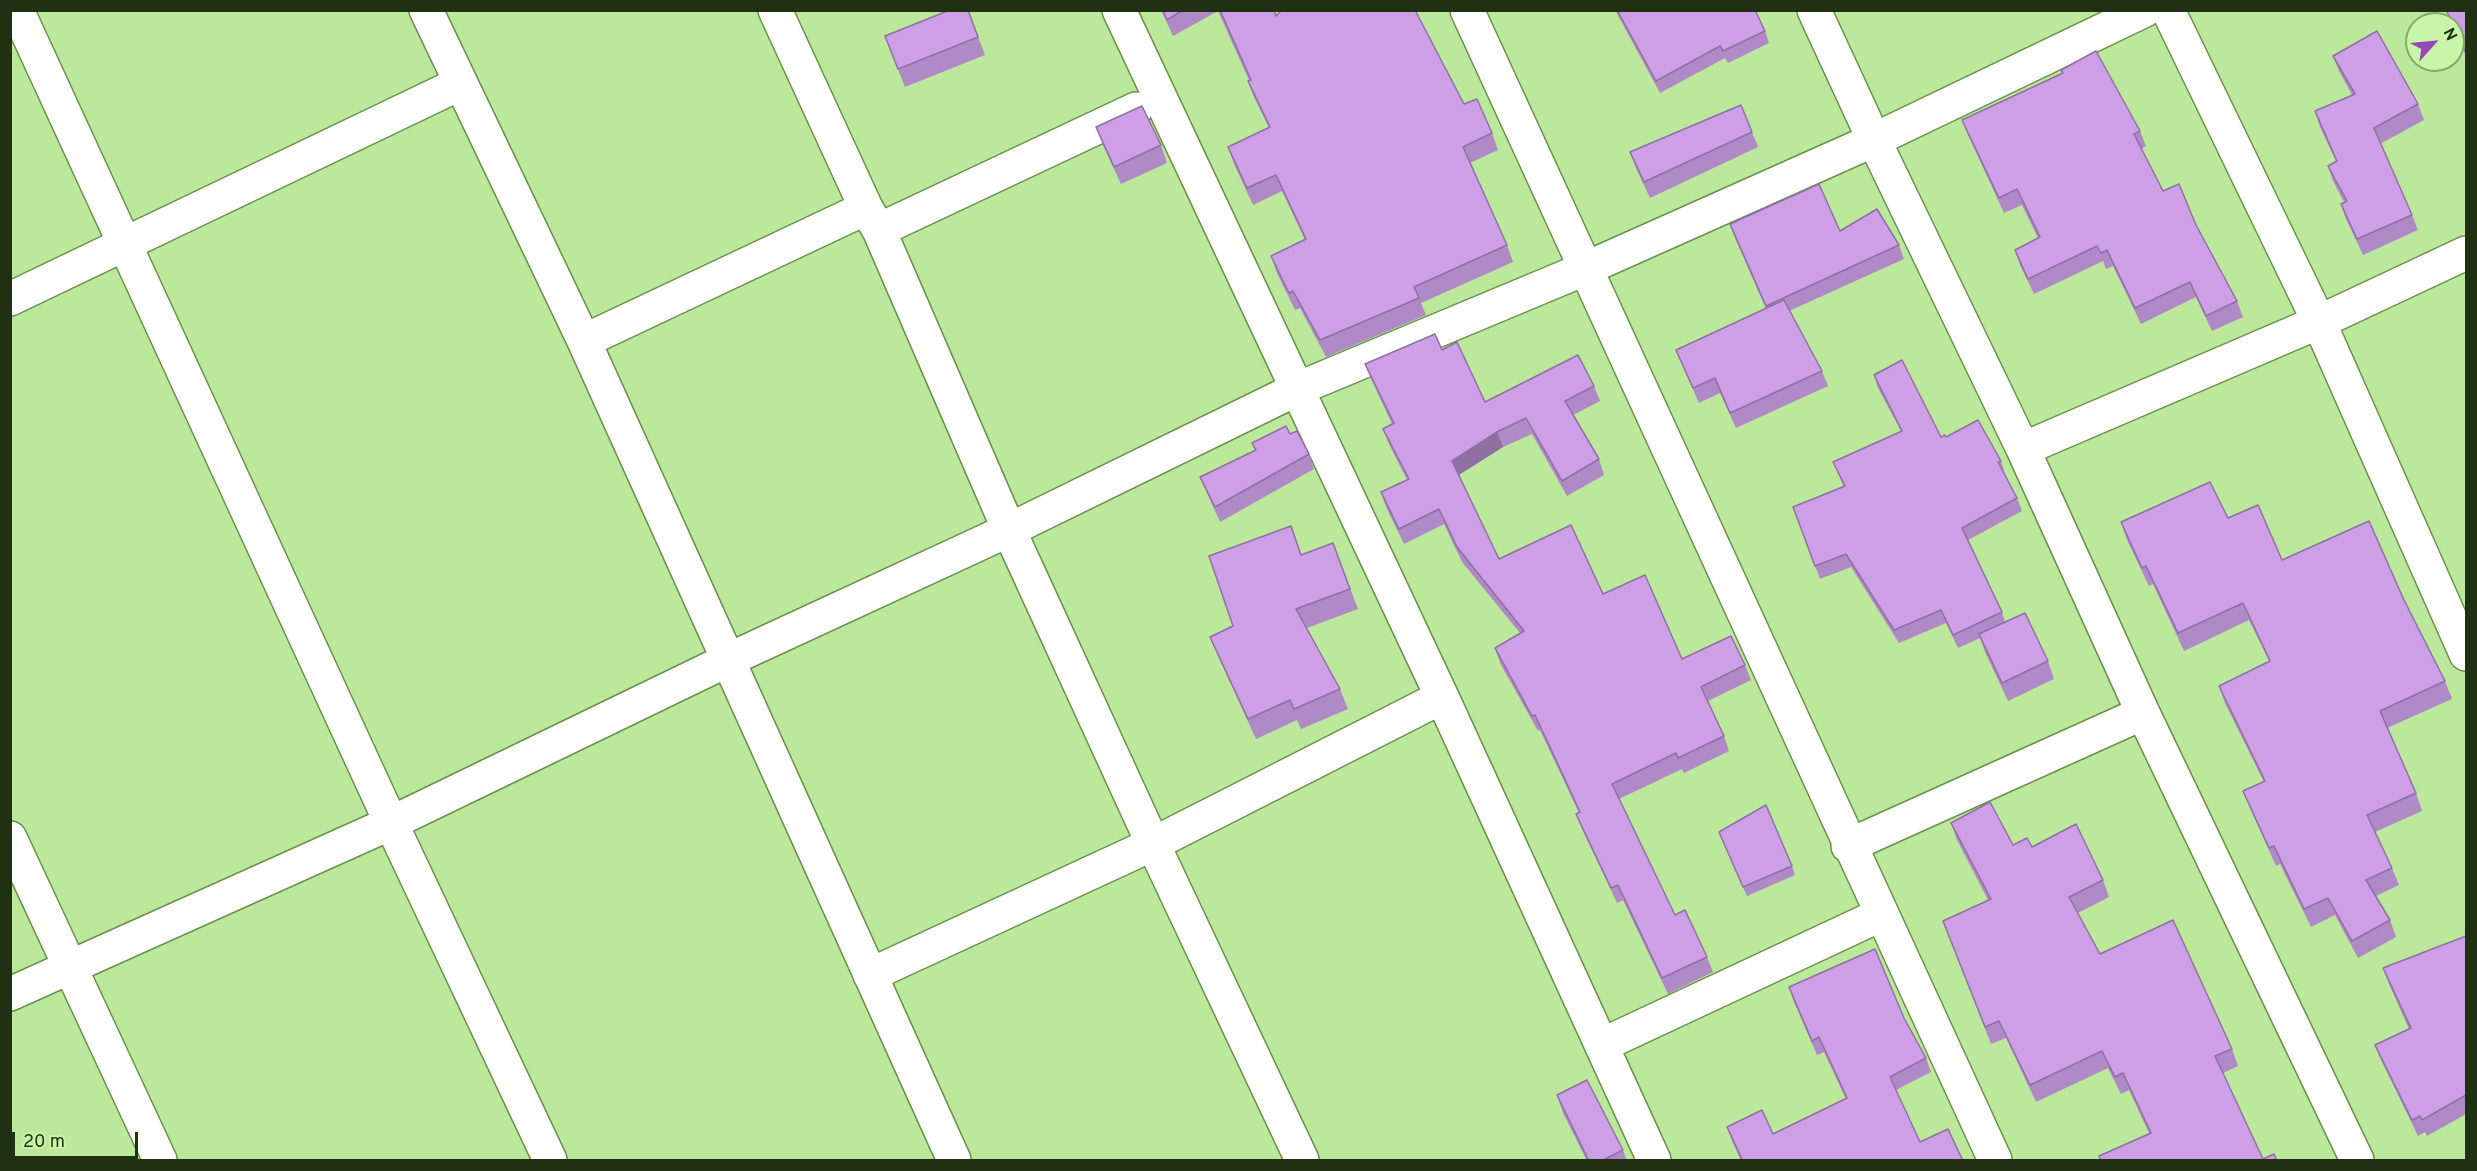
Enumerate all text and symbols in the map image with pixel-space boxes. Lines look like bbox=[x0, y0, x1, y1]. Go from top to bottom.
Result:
north arrow bbox=[2405, 12, 2465, 72]
text: N bbox=[2438, 25, 2461, 44]
scale bar bbox=[15, 1120, 141, 1158]
text: 20 m bbox=[23, 1131, 65, 1154]

